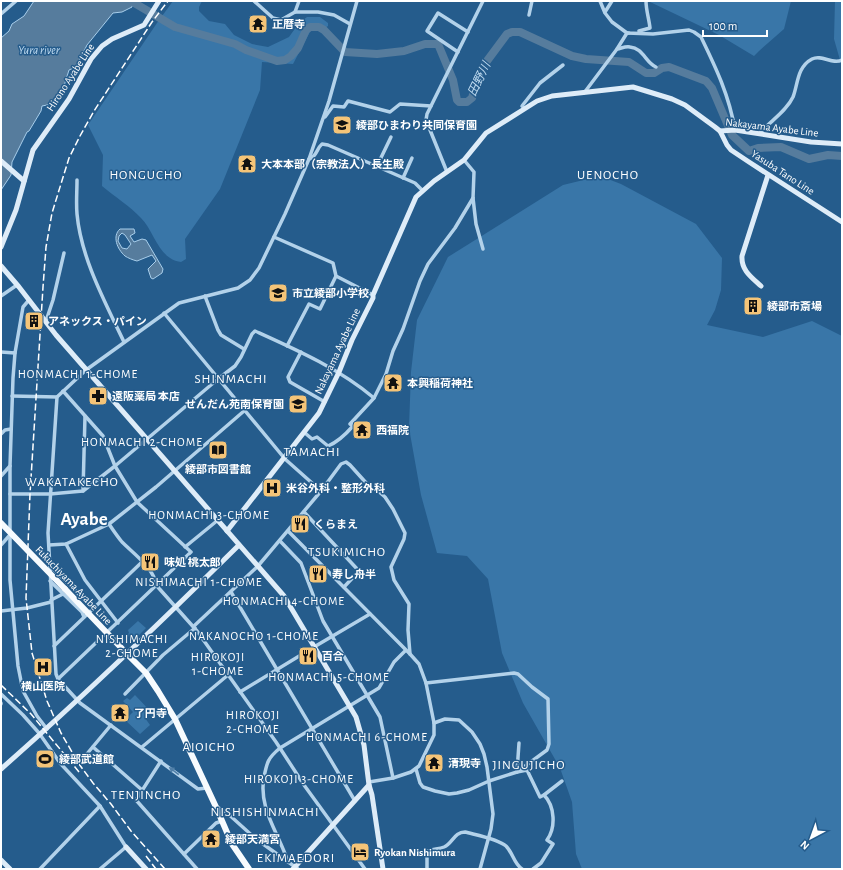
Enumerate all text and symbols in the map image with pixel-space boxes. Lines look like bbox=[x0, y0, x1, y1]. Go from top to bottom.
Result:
scale bar bbox=[703, 12, 767, 38]
temple icon: 正暦寺 bbox=[247, 13, 269, 35]
place label: 正暦寺 bbox=[272, 19, 305, 30]
text: 100 m bbox=[709, 20, 737, 32]
street label: Hirono Ayabe Line bbox=[45, 41, 96, 113]
water label: Yura river bbox=[18, 44, 61, 56]
water label: 田野川 bbox=[466, 58, 493, 98]
school or university icon: 綾部ひまわり共同保育園 bbox=[331, 114, 353, 136]
street label: Nakayama Ayabe Line bbox=[725, 116, 819, 139]
place label: 綾部ひまわり共同保育園 bbox=[356, 119, 477, 131]
street label: Yasuba Tano Line bbox=[749, 148, 816, 197]
temple icon: 大本本部（宗教法人）長生殿 bbox=[236, 153, 258, 175]
place label: 大本本部（宗教法人）長生殿 bbox=[261, 158, 404, 170]
district label: HONGUCHO bbox=[109, 169, 183, 182]
district label: UENOCHO bbox=[577, 169, 639, 182]
school or university icon: 市立綾部小学校 bbox=[267, 282, 289, 304]
place label: 市立綾部小学校 bbox=[292, 287, 369, 299]
building icon: 綾部市斎場 bbox=[742, 295, 764, 317]
place label: 綾部市斎場 bbox=[767, 300, 822, 312]
street label: Nakayama Ayabe Line bbox=[313, 306, 362, 396]
building icon: アネックス・パイン bbox=[23, 310, 45, 332]
place label: アネックス・パイン bbox=[48, 316, 147, 327]
district label: HONMACHI 1-CHOME bbox=[18, 368, 138, 380]
temple icon: 本興稲荷神社 bbox=[382, 372, 404, 394]
district label: SHINMACHI bbox=[194, 373, 268, 386]
place label: 本興稲荷神社 bbox=[407, 377, 473, 389]
pharmacy icon: 遠阪薬局 本店 bbox=[87, 385, 109, 407]
place label: 遠阪薬局 本店 bbox=[112, 390, 180, 402]
school or university icon: せんだん苑南保育園 bbox=[287, 393, 309, 415]
place label: せんだん苑南保育園 bbox=[185, 398, 284, 410]
temple icon: 西福院 bbox=[351, 419, 373, 441]
place label: 西福院 bbox=[376, 424, 409, 436]
district label: HONMACHI 2-CHOME bbox=[81, 436, 203, 448]
library icon: 綾部市図書館 bbox=[207, 439, 229, 461]
district label: TAMACHI bbox=[284, 446, 340, 459]
place label: 綾部市図書館 bbox=[185, 463, 251, 475]
district label: WAKATAKECHO bbox=[25, 476, 119, 489]
hospital icon: 米谷外科・整形外科 bbox=[261, 477, 283, 499]
place label: 米谷外科・整形外科 bbox=[286, 482, 385, 494]
district label: HONMACHI 3-CHOME bbox=[148, 509, 270, 521]
district label: Ayabe bbox=[60, 510, 108, 529]
restaurant icon: くらまえ bbox=[289, 513, 311, 535]
place label: くらまえ bbox=[314, 518, 358, 530]
street label: Fukuchiyama Ayabe Line bbox=[33, 544, 114, 627]
district label: TSUKIMICHO bbox=[308, 546, 386, 559]
restaurant icon: 味処 桃太郎 bbox=[139, 551, 161, 573]
place label: 味処 桃太郎 bbox=[164, 556, 221, 568]
restaurant icon: 寿し舟半 bbox=[307, 563, 329, 585]
place label: 寿し舟半 bbox=[332, 568, 376, 580]
district label: NISHIMACHI 1-CHOME bbox=[135, 576, 263, 588]
district label: HONMACHI 4-CHOME bbox=[223, 595, 345, 607]
district label: NAKANOCHO 1-CHOME bbox=[189, 630, 319, 642]
district label: NISHIMACHI 2-CHOME bbox=[96, 633, 168, 659]
restaurant icon: 百合 bbox=[297, 645, 319, 667]
district label: HIROKOJI 1-CHOME bbox=[191, 651, 245, 677]
place label: 百合 bbox=[322, 651, 344, 662]
hospital icon: 横山医院 bbox=[32, 656, 54, 678]
district label: HONMACHI 5-CHOME bbox=[268, 671, 390, 683]
place label: 横山医院 bbox=[21, 680, 65, 692]
temple icon: 了円寺 bbox=[109, 702, 131, 724]
place label: 了円寺 bbox=[134, 708, 167, 719]
district label: HIROKOJI 2-CHOME bbox=[226, 709, 280, 735]
district label: HONMACHI 6-CHOME bbox=[306, 731, 428, 743]
district label: AIOICHO bbox=[183, 741, 235, 754]
sports icon: 綾部武道館 bbox=[34, 748, 56, 770]
temple icon: 清現寺 bbox=[423, 752, 445, 774]
place label: 綾部武道館 bbox=[59, 753, 114, 765]
place label: 清現寺 bbox=[448, 758, 481, 769]
district label: JINGUJICHO bbox=[492, 759, 566, 772]
one-way arrow bbox=[169, 766, 180, 775]
district label: HIROKOJI 3-CHOME bbox=[244, 773, 354, 785]
district label: TENJINCHO bbox=[111, 789, 181, 802]
district label: NISHISHINMACHI bbox=[211, 806, 320, 819]
north arrow bbox=[791, 818, 831, 858]
temple icon: 綾部天満宮 bbox=[200, 828, 222, 850]
place label: 綾部天満宮 bbox=[225, 833, 280, 845]
text: N bbox=[798, 839, 811, 852]
hotel icon: Ryokan Nishimura bbox=[349, 841, 371, 863]
place label: Ryokan Nishimura bbox=[374, 847, 456, 858]
district label: EKIMAEDORI bbox=[257, 852, 335, 865]

